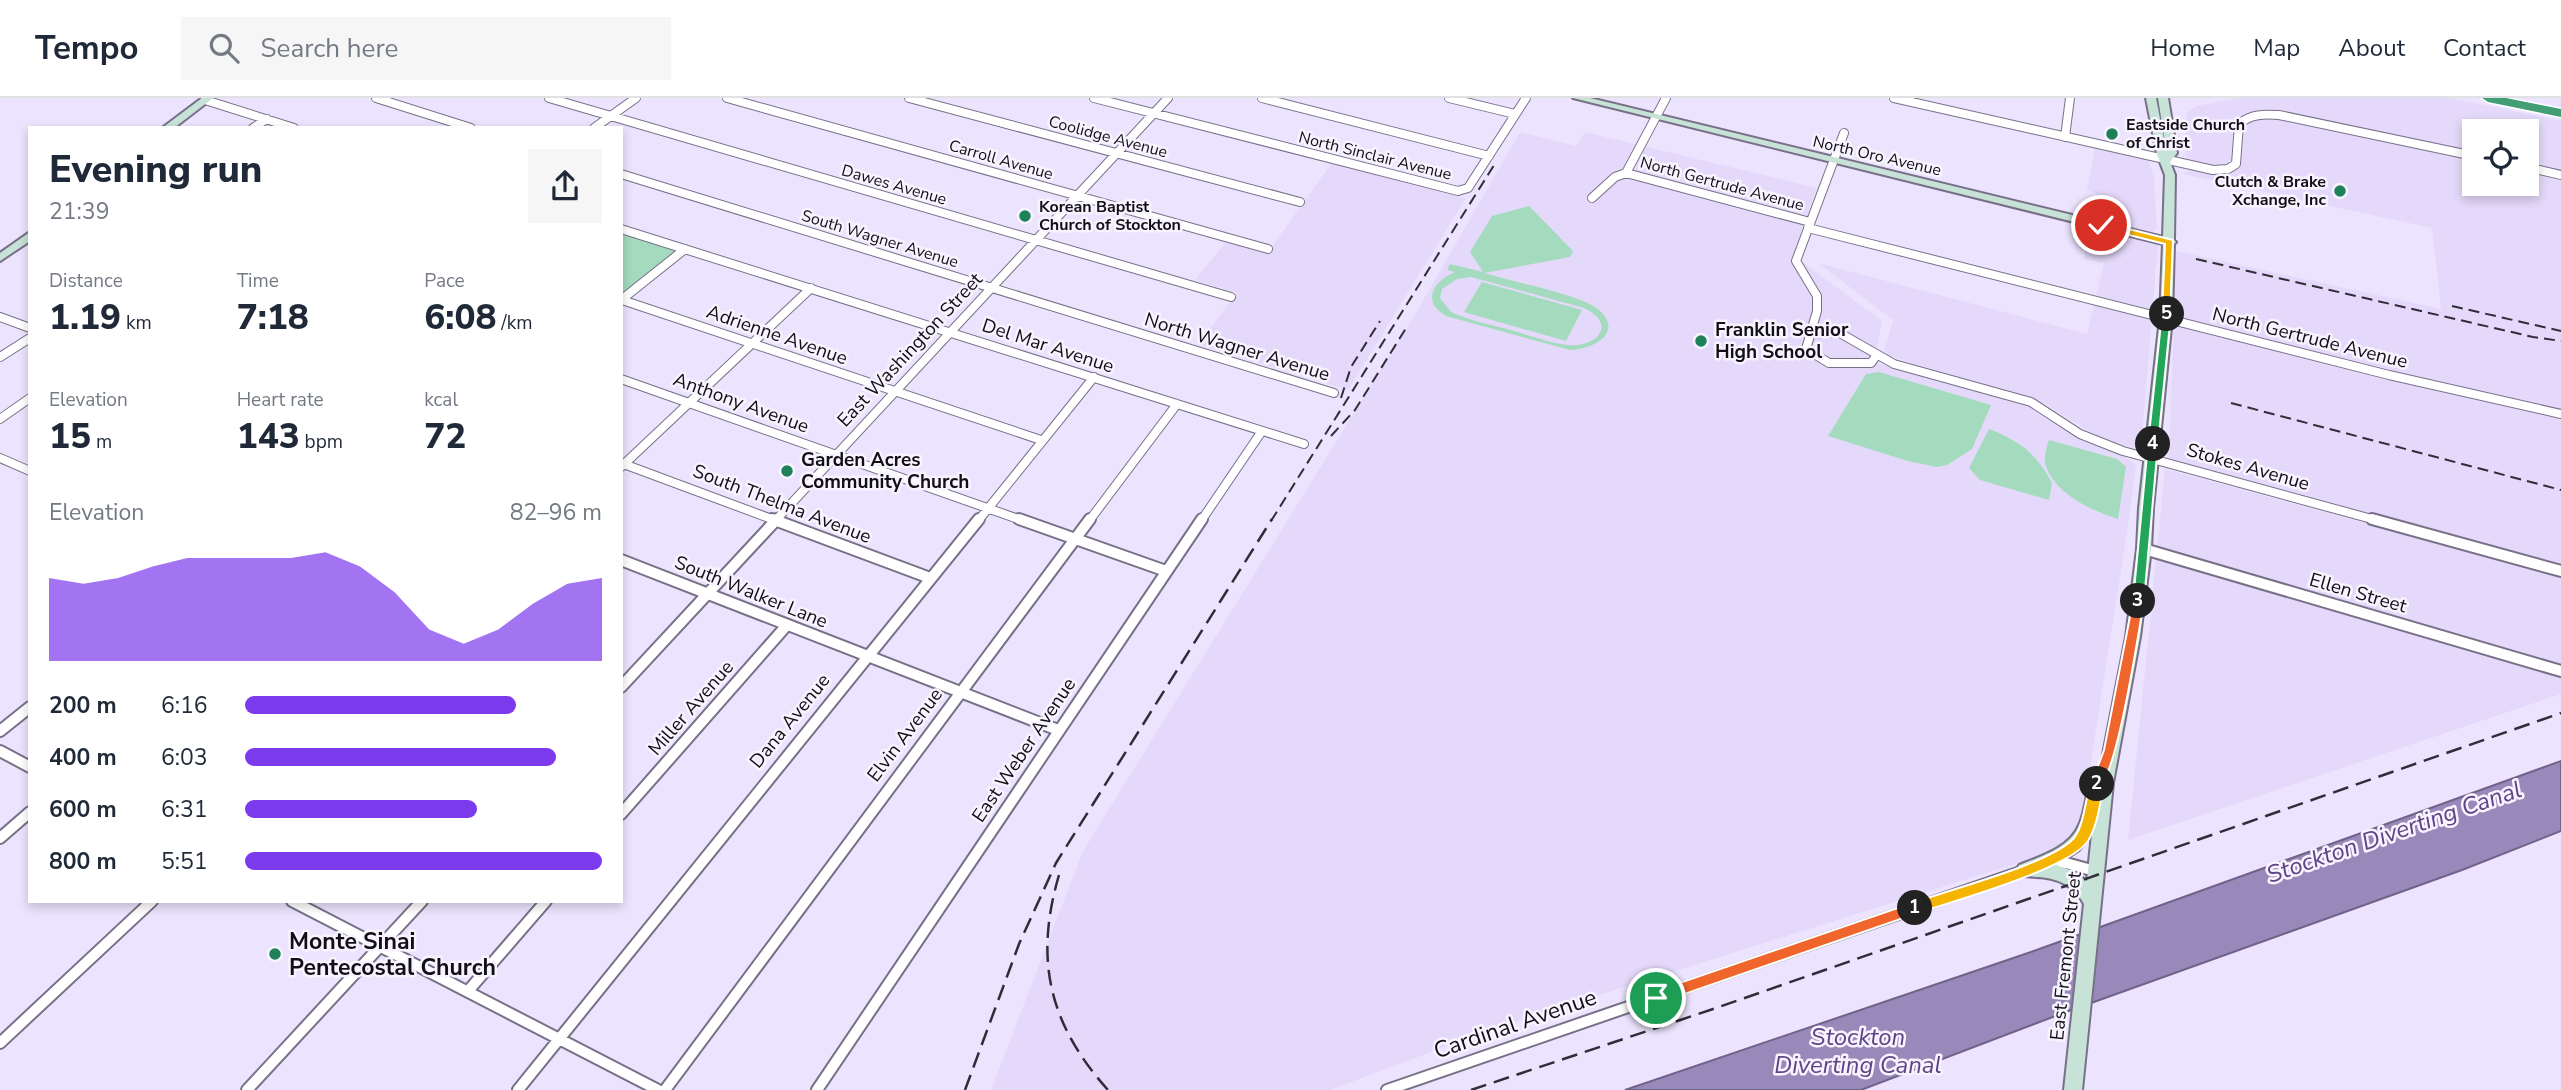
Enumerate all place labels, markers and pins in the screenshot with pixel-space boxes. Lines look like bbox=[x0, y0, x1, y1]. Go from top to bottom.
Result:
place label: Eastside Church of Christ bbox=[2126, 114, 2245, 154]
marker: Eastside Church of Christ bbox=[2104, 126, 2120, 142]
place label: Clutch & Brake Xchange, Inc bbox=[2214, 171, 2326, 211]
marker: Clutch & Brake Xchange, Inc bbox=[2332, 183, 2348, 199]
pin bbox=[2071, 195, 2131, 255]
place label: Korean Baptist Church of Stockton bbox=[1039, 196, 1181, 236]
marker: Korean Baptist Church of Stockton bbox=[1017, 208, 1033, 224]
pin: 5 bbox=[2150, 296, 2184, 332]
place label: Franklin Senior High School bbox=[1715, 317, 1849, 365]
marker: Franklin Senior High School bbox=[1693, 333, 1709, 349]
pin: 4 bbox=[2136, 426, 2170, 462]
place label: Garden Acres Community Church bbox=[801, 447, 969, 495]
marker: Garden Acres Community Church bbox=[779, 463, 795, 479]
pin: 3 bbox=[2120, 584, 2156, 618]
pin: 2 bbox=[2080, 766, 2114, 802]
pin: 1 bbox=[1898, 890, 1932, 926]
place label: Monte Sinai Pentecostal Church bbox=[289, 926, 496, 983]
marker: Monte Sinai Pentecostal Church bbox=[267, 946, 283, 962]
pin bbox=[1626, 968, 1686, 1028]

